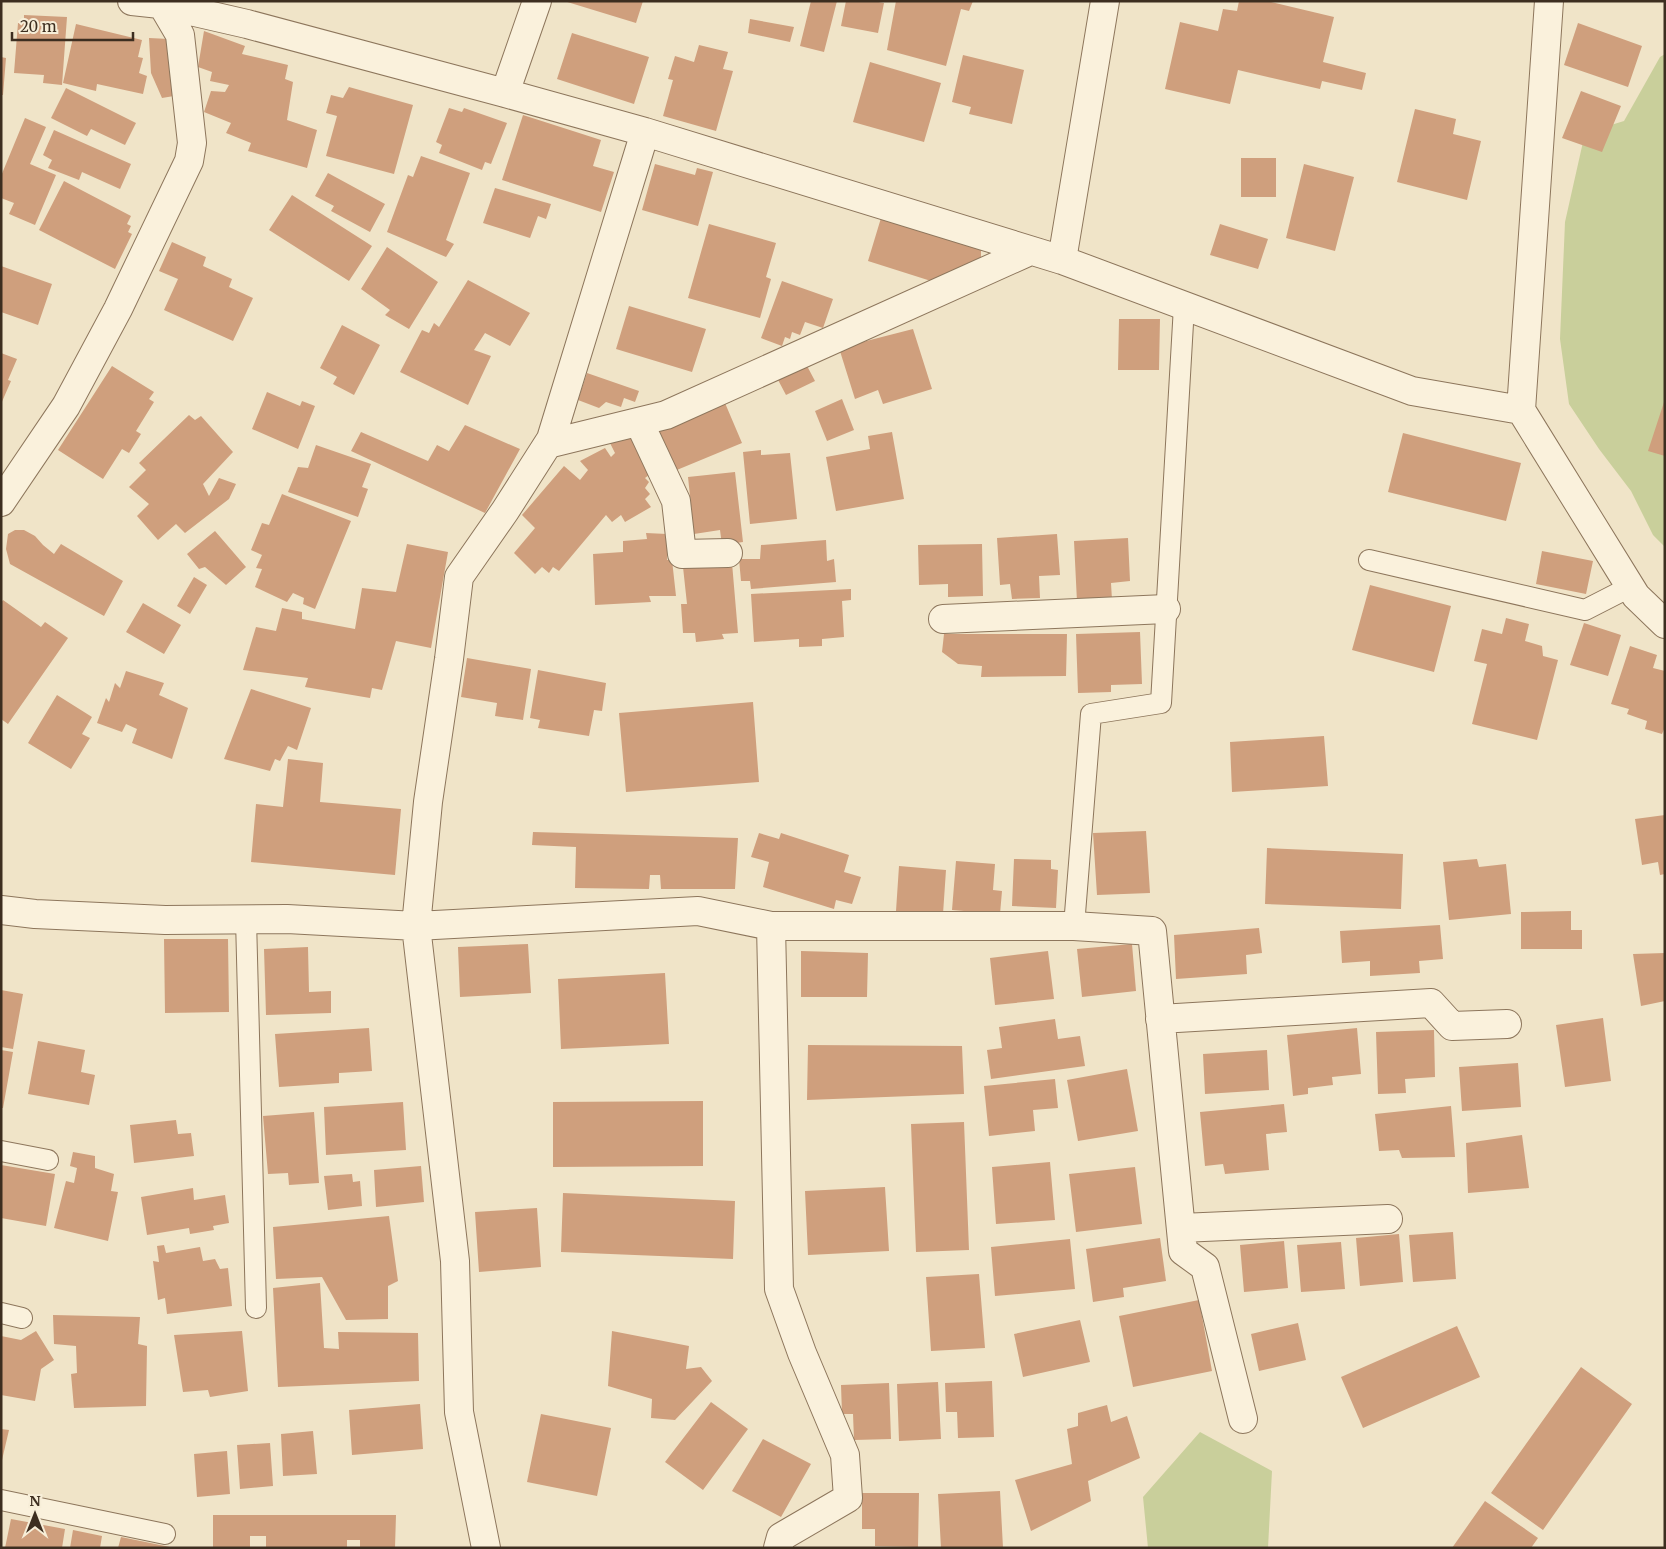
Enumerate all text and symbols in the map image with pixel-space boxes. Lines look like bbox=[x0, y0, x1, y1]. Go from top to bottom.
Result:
scale bar bbox=[12, 10, 134, 42]
text: 20 m bbox=[20, 17, 57, 36]
north arrow bbox=[10, 1489, 60, 1539]
text: N bbox=[29, 1492, 41, 1510]

